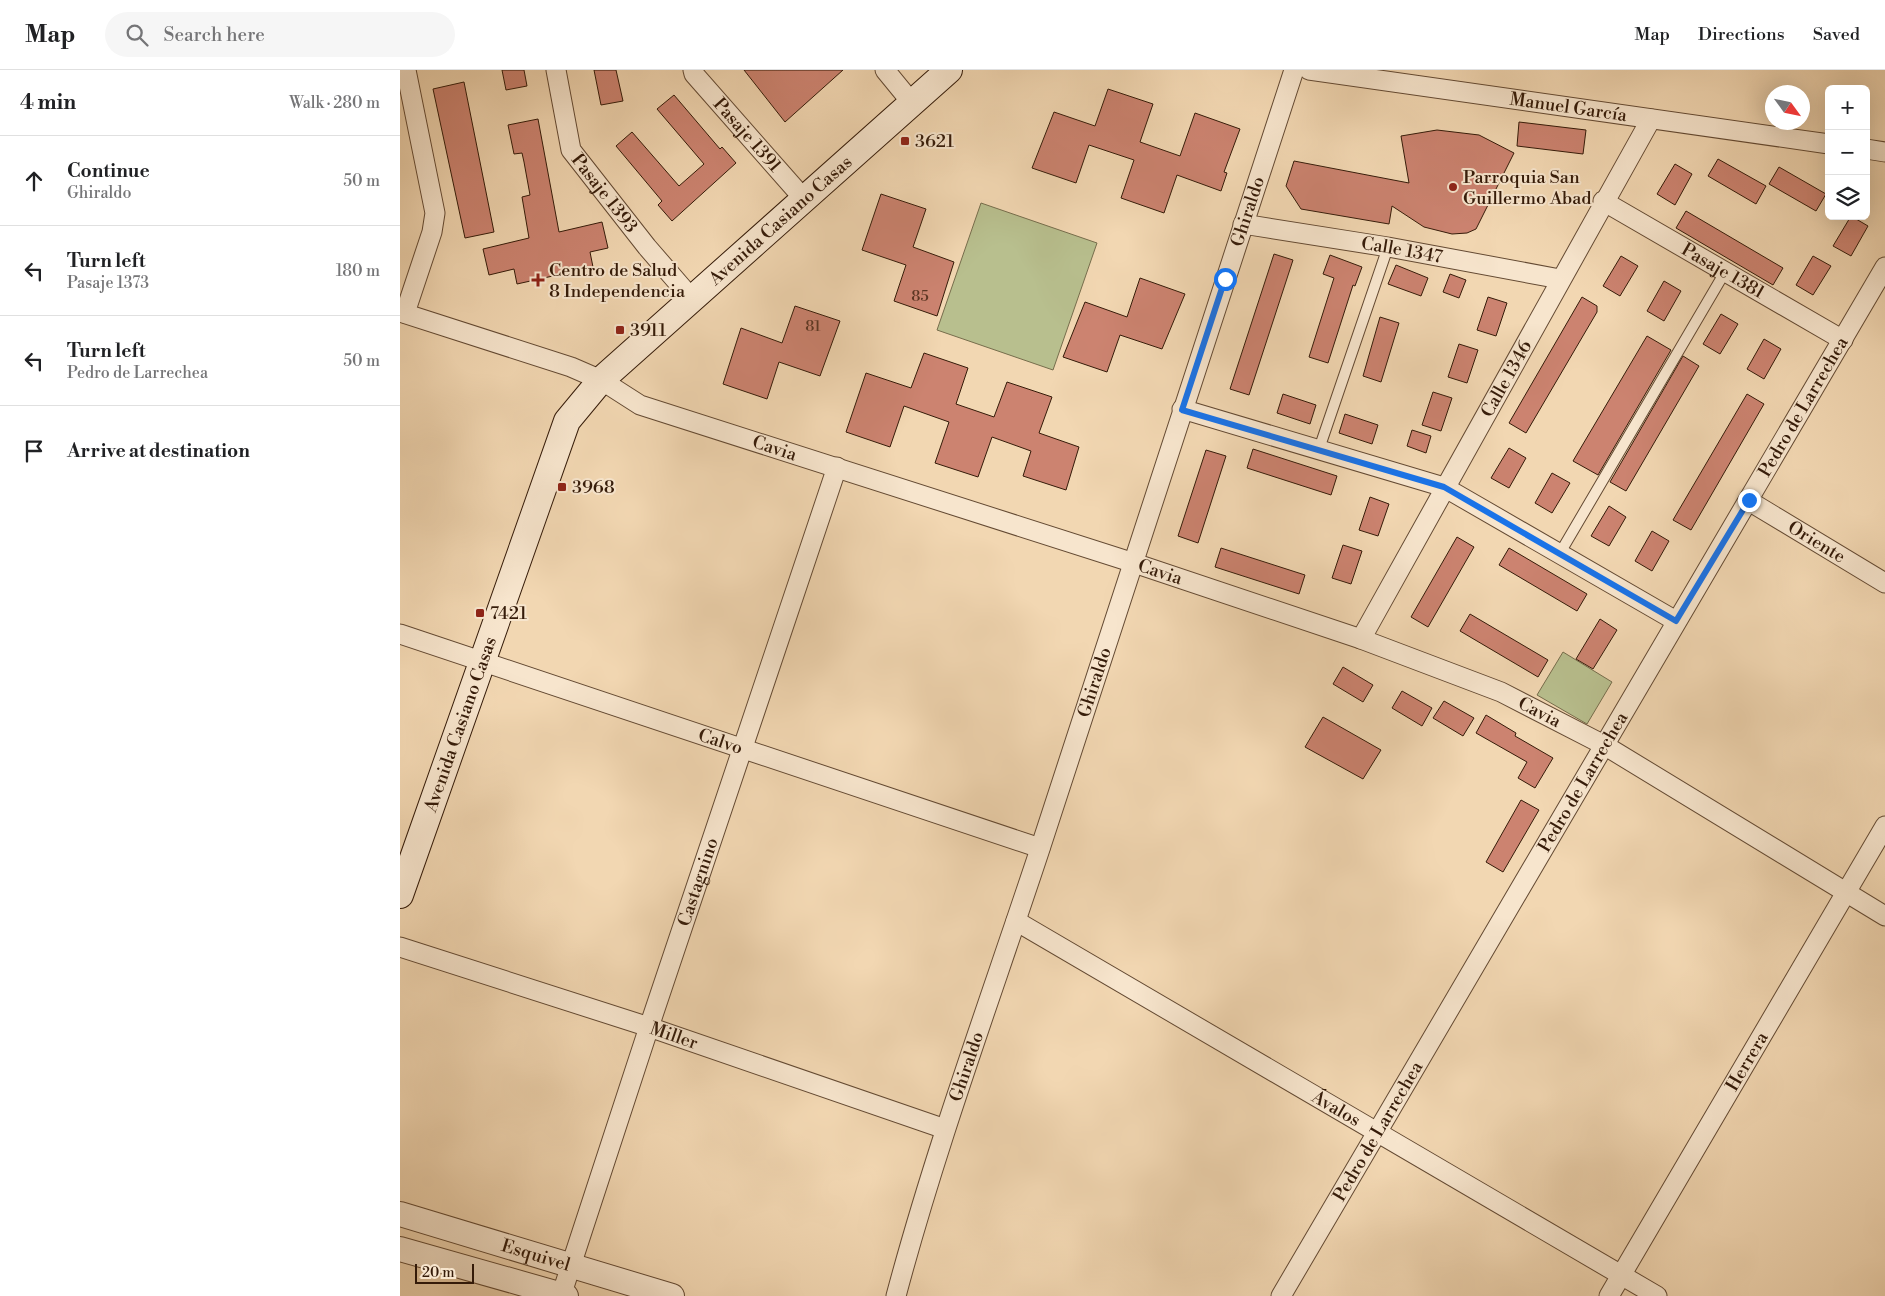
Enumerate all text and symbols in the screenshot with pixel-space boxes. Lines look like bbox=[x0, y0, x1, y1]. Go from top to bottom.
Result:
search box bbox=[105, 12, 455, 57]
text: Map bbox=[25, 20, 75, 50]
icon: search bbox=[123, 21, 151, 49]
text: Search here bbox=[163, 23, 265, 47]
text: Map bbox=[1634, 23, 1670, 46]
text: Directions bbox=[1698, 23, 1785, 46]
text: Saved bbox=[1813, 23, 1860, 46]
north arrow bbox=[1765, 85, 1810, 130]
map controls bbox=[1825, 85, 1870, 220]
button: + bbox=[1825, 85, 1870, 130]
street label: Manuel García bbox=[1508, 88, 1629, 127]
text: 4 min bbox=[20, 90, 76, 116]
text: Walk · 280 m bbox=[289, 93, 380, 113]
street label: Pasaje 1391 bbox=[708, 93, 786, 177]
place label: 3621 bbox=[915, 130, 954, 153]
button: − bbox=[1825, 130, 1870, 175]
marker: 3621 bbox=[899, 135, 911, 147]
street label: Pasaje 1393 bbox=[566, 149, 643, 238]
street label: Avenida Casiano Casas bbox=[703, 151, 857, 291]
text: Continue bbox=[67, 159, 150, 183]
place label: Parroquia San Guillermo Abad bbox=[1463, 166, 1592, 210]
icon: ahead bbox=[20, 167, 48, 195]
text: 50 m bbox=[343, 171, 380, 191]
street label: Ghiraldo bbox=[1226, 174, 1270, 250]
button: layers bbox=[1825, 175, 1870, 220]
marker: Parroquia San Guillermo Abad bbox=[1447, 181, 1459, 193]
text: Ghiraldo bbox=[67, 183, 131, 203]
street label: Calle 1347 bbox=[1360, 232, 1444, 269]
street label: Pasaje 1381 bbox=[1677, 238, 1769, 304]
text: Turn left bbox=[67, 249, 146, 273]
icon: left bbox=[20, 257, 48, 285]
place label: Centro de Salud 8 Independencia bbox=[549, 259, 686, 303]
text: 180 m bbox=[336, 261, 380, 281]
route start bbox=[1214, 268, 1237, 291]
text: Pasaje 1373 bbox=[67, 273, 149, 293]
marker: Centro de Salud 8 Independencia bbox=[531, 273, 545, 287]
house number: 85 bbox=[911, 287, 929, 306]
house number: 81 bbox=[805, 317, 821, 336]
place label: 3911 bbox=[630, 319, 667, 342]
marker: 3911 bbox=[614, 324, 626, 336]
street label: Pedro de Larrechea bbox=[1753, 332, 1854, 481]
street label: Calle 1346 bbox=[1476, 336, 1537, 422]
text: Turn left bbox=[67, 339, 146, 363]
icon: left bbox=[20, 347, 48, 375]
text: 50 m bbox=[343, 351, 380, 371]
text: Pedro de Larrechea bbox=[67, 363, 208, 383]
street label: Cavia bbox=[749, 431, 800, 467]
icon: arrive bbox=[20, 437, 48, 465]
text: Arrive at destination bbox=[67, 439, 250, 463]
place label: 3968 bbox=[572, 476, 615, 499]
marker: 3968 bbox=[556, 481, 568, 493]
route end bbox=[1738, 489, 1761, 512]
street label: Oriente bbox=[1783, 516, 1849, 568]
street label: Cavia bbox=[1135, 554, 1186, 591]
place label: 7421 bbox=[490, 602, 527, 625]
marker: 7421 bbox=[474, 607, 486, 619]
street label: Avenida Casiano Casas bbox=[419, 634, 502, 816]
street label: Ghiraldo bbox=[1073, 644, 1117, 720]
street label: Cavia bbox=[1514, 692, 1566, 733]
street label: Pedro de Larrechea bbox=[1533, 707, 1634, 857]
street label: Calvo bbox=[695, 724, 746, 760]
street label: Castagnino bbox=[673, 835, 724, 929]
street label: Miller bbox=[647, 1017, 701, 1055]
street label: Herrera bbox=[1721, 1027, 1774, 1096]
street label: Ghiraldo bbox=[944, 1029, 989, 1105]
street label: Pedro de Larrechea bbox=[1328, 1056, 1429, 1206]
street label: Ávalos bbox=[1306, 1085, 1365, 1132]
street label: Esquivel bbox=[499, 1234, 574, 1277]
scale bar bbox=[415, 1261, 474, 1284]
text: 20 m bbox=[422, 1264, 454, 1282]

